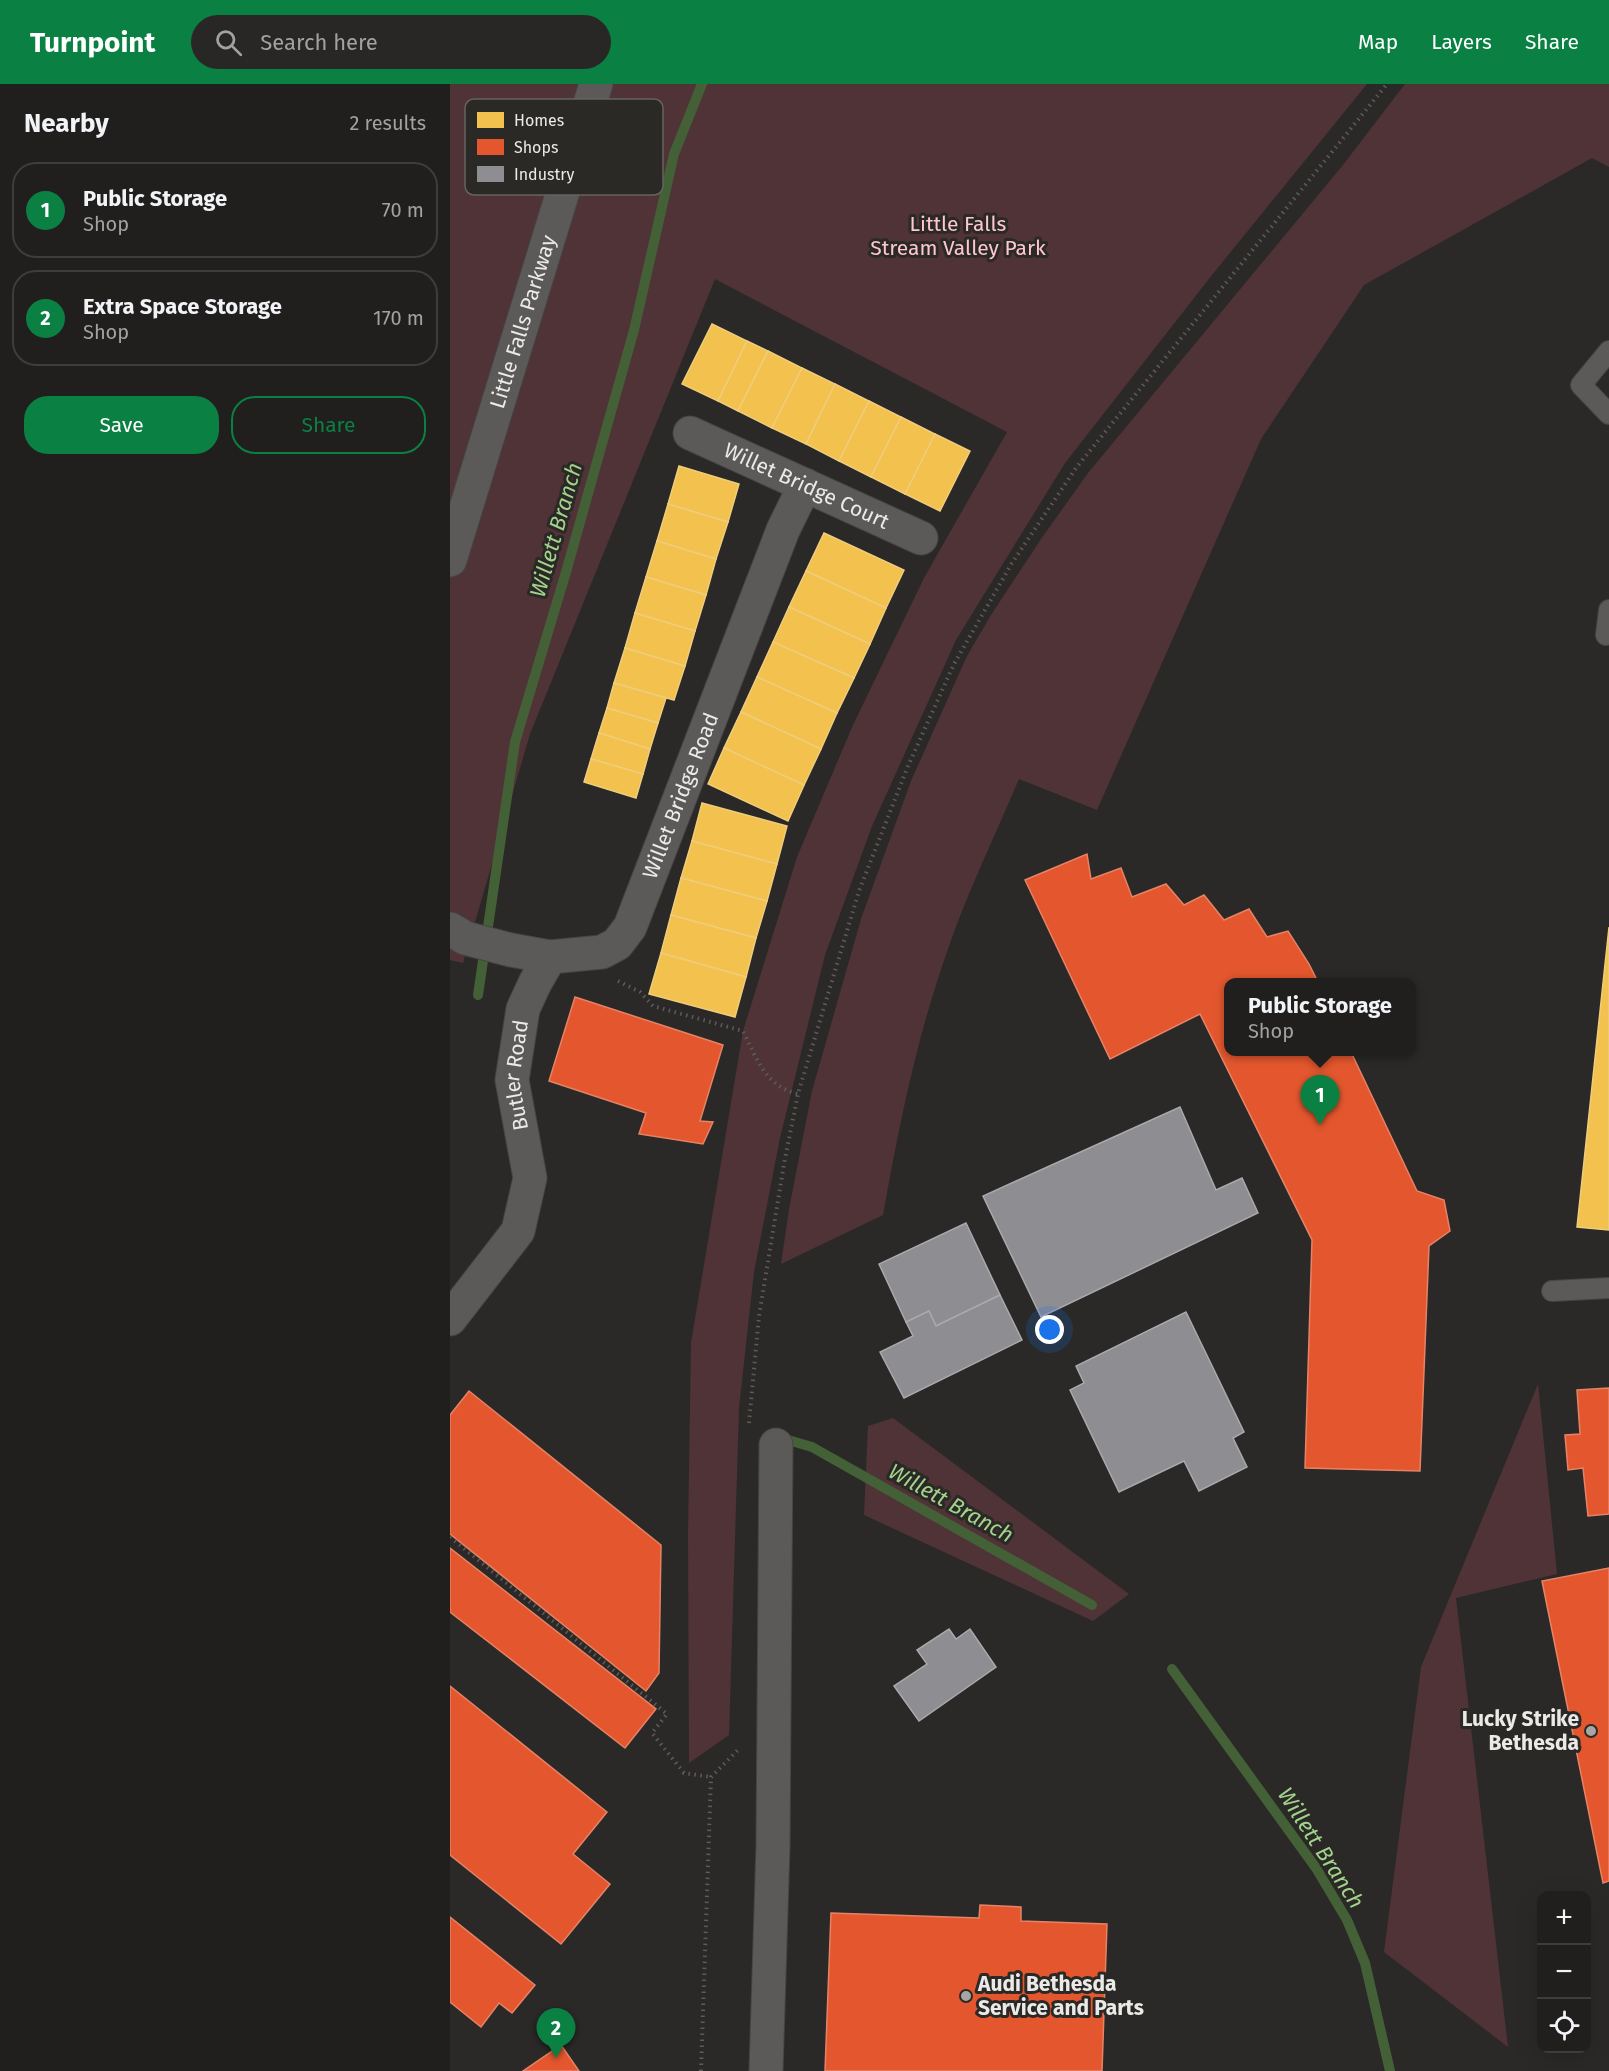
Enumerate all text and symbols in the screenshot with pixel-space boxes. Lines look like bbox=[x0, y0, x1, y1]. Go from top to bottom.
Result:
search box bbox=[191, 15, 611, 69]
text: Turnpoint bbox=[30, 26, 155, 59]
icon: search bbox=[212, 26, 245, 59]
text: Search here bbox=[260, 29, 378, 56]
text: Map bbox=[1358, 29, 1398, 55]
text: Layers bbox=[1431, 29, 1492, 55]
text: Share bbox=[1525, 29, 1579, 55]
legend bbox=[465, 99, 663, 195]
text: Nearby bbox=[24, 108, 109, 139]
text: 2 results bbox=[349, 111, 426, 135]
text: Homes bbox=[514, 111, 564, 130]
text: Shops bbox=[514, 138, 558, 157]
text: Industry bbox=[514, 165, 574, 184]
text: Public Storage bbox=[83, 185, 227, 212]
text: 1 bbox=[41, 198, 50, 222]
text: 70 m bbox=[382, 198, 424, 222]
park label: Little Falls Stream Valley Park bbox=[870, 211, 1046, 261]
text: Shop bbox=[83, 212, 129, 236]
street label: Little Falls Parkway bbox=[484, 231, 562, 412]
text: Extra Space Storage bbox=[83, 293, 282, 320]
text: 2 bbox=[40, 306, 51, 330]
text: 170 m bbox=[373, 306, 424, 330]
text: Shop bbox=[83, 320, 129, 344]
button: Save bbox=[24, 396, 219, 454]
button: Share bbox=[231, 396, 426, 454]
street label: Willet Bridge Court bbox=[720, 437, 894, 535]
water label: Willett Branch bbox=[524, 460, 588, 600]
street label: Willet Bridge Road bbox=[637, 709, 724, 882]
popup bbox=[1224, 978, 1416, 1056]
text: Public Storage bbox=[1248, 992, 1392, 1019]
street label: Butler Road bbox=[499, 1018, 534, 1133]
text: Shop bbox=[1248, 1019, 1294, 1043]
pin: 1 bbox=[1300, 1076, 1340, 1125]
your location bbox=[1035, 1315, 1064, 1344]
water label: Willett Branch bbox=[884, 1458, 1018, 1548]
place label: Lucky Strike Bethesda bbox=[1462, 1706, 1579, 1756]
marker: Lucky Strike Bethesda bbox=[1584, 1724, 1598, 1738]
water label: Willett Branch bbox=[1272, 1782, 1370, 1914]
map controls bbox=[1537, 1891, 1591, 2053]
button: + bbox=[1537, 1891, 1591, 1945]
button: − bbox=[1537, 1945, 1591, 1999]
place label: Audi Bethesda Service and Parts bbox=[977, 1971, 1144, 2021]
marker: Audi Bethesda Service and Parts bbox=[959, 1989, 973, 2003]
button: locate bbox=[1537, 1999, 1591, 2053]
pin: 2 bbox=[536, 2008, 576, 2058]

